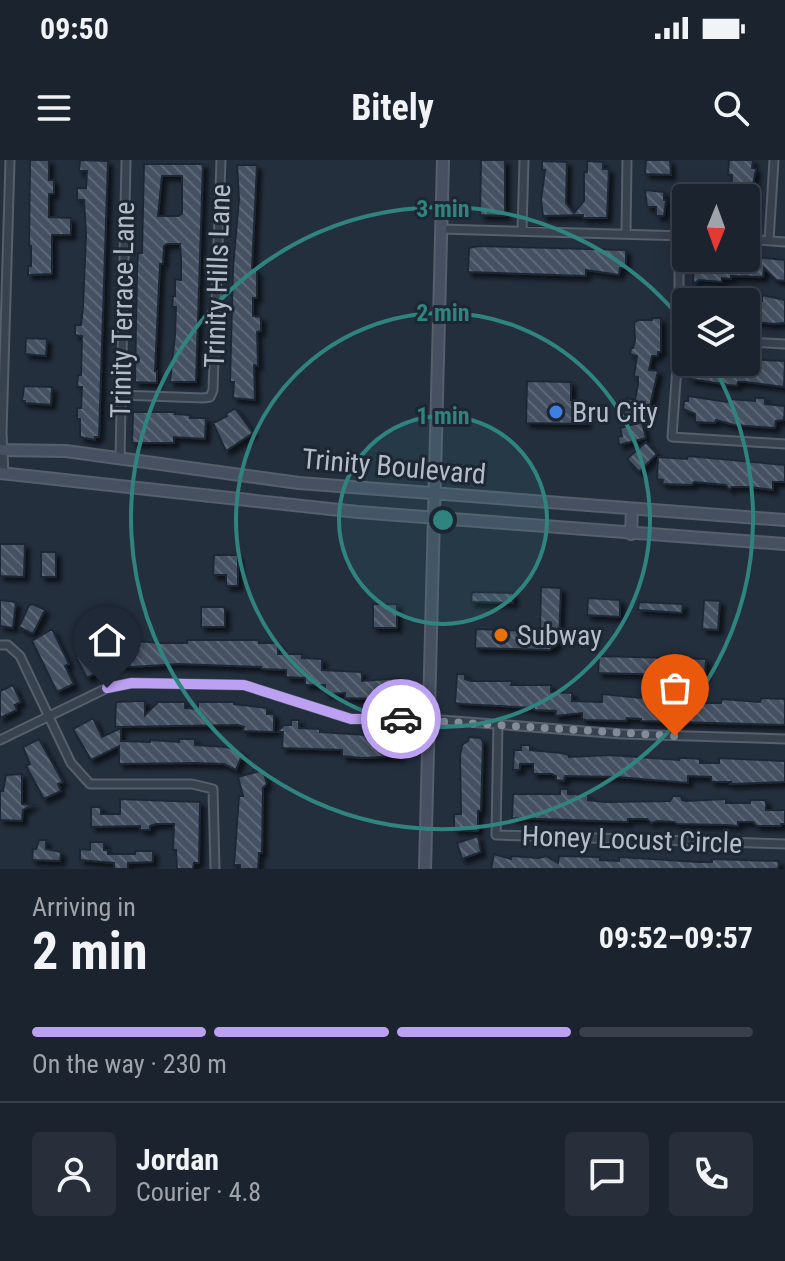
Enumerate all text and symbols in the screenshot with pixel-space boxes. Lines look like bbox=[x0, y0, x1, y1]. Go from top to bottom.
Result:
text: 09:50 bbox=[40, 11, 109, 46]
icon: menu bbox=[32, 86, 76, 130]
icon: search bbox=[709, 86, 753, 130]
text: Bitely bbox=[351, 87, 434, 129]
street label: Trinity Hills Lane bbox=[198, 183, 237, 369]
north arrow bbox=[672, 184, 760, 272]
map controls bbox=[672, 184, 760, 376]
text: 3 min bbox=[416, 195, 470, 223]
street label: Trinity Terrace Lane bbox=[104, 201, 141, 419]
button: layers bbox=[672, 288, 760, 376]
text: 2 min bbox=[416, 299, 470, 327]
place label: Bru City bbox=[572, 396, 658, 429]
text: 1 min bbox=[416, 402, 470, 430]
marker: Bru City bbox=[547, 403, 565, 421]
street label: Trinity Boulevard bbox=[301, 442, 487, 491]
centre of rings bbox=[429, 506, 457, 534]
pin bbox=[73, 606, 141, 688]
icon: home bbox=[85, 618, 129, 662]
place label: Subway bbox=[517, 619, 602, 652]
marker: Subway bbox=[492, 626, 510, 644]
pin bbox=[641, 654, 709, 736]
icon: bag bbox=[653, 666, 697, 710]
courier bbox=[361, 679, 441, 759]
icon: car bbox=[379, 697, 423, 741]
street label: Honey Locust Circle bbox=[521, 819, 743, 860]
text: Arriving in bbox=[32, 892, 136, 922]
text: 09:52–09:57 bbox=[599, 920, 753, 955]
text: 2 min bbox=[32, 921, 148, 982]
text: On the way · 230 m bbox=[32, 1049, 227, 1079]
button: person bbox=[32, 1132, 116, 1216]
button: chat bbox=[565, 1132, 649, 1216]
button: phone bbox=[669, 1132, 753, 1216]
text: Jordan bbox=[136, 1142, 219, 1177]
text: Courier · 4.8 bbox=[136, 1177, 261, 1207]

